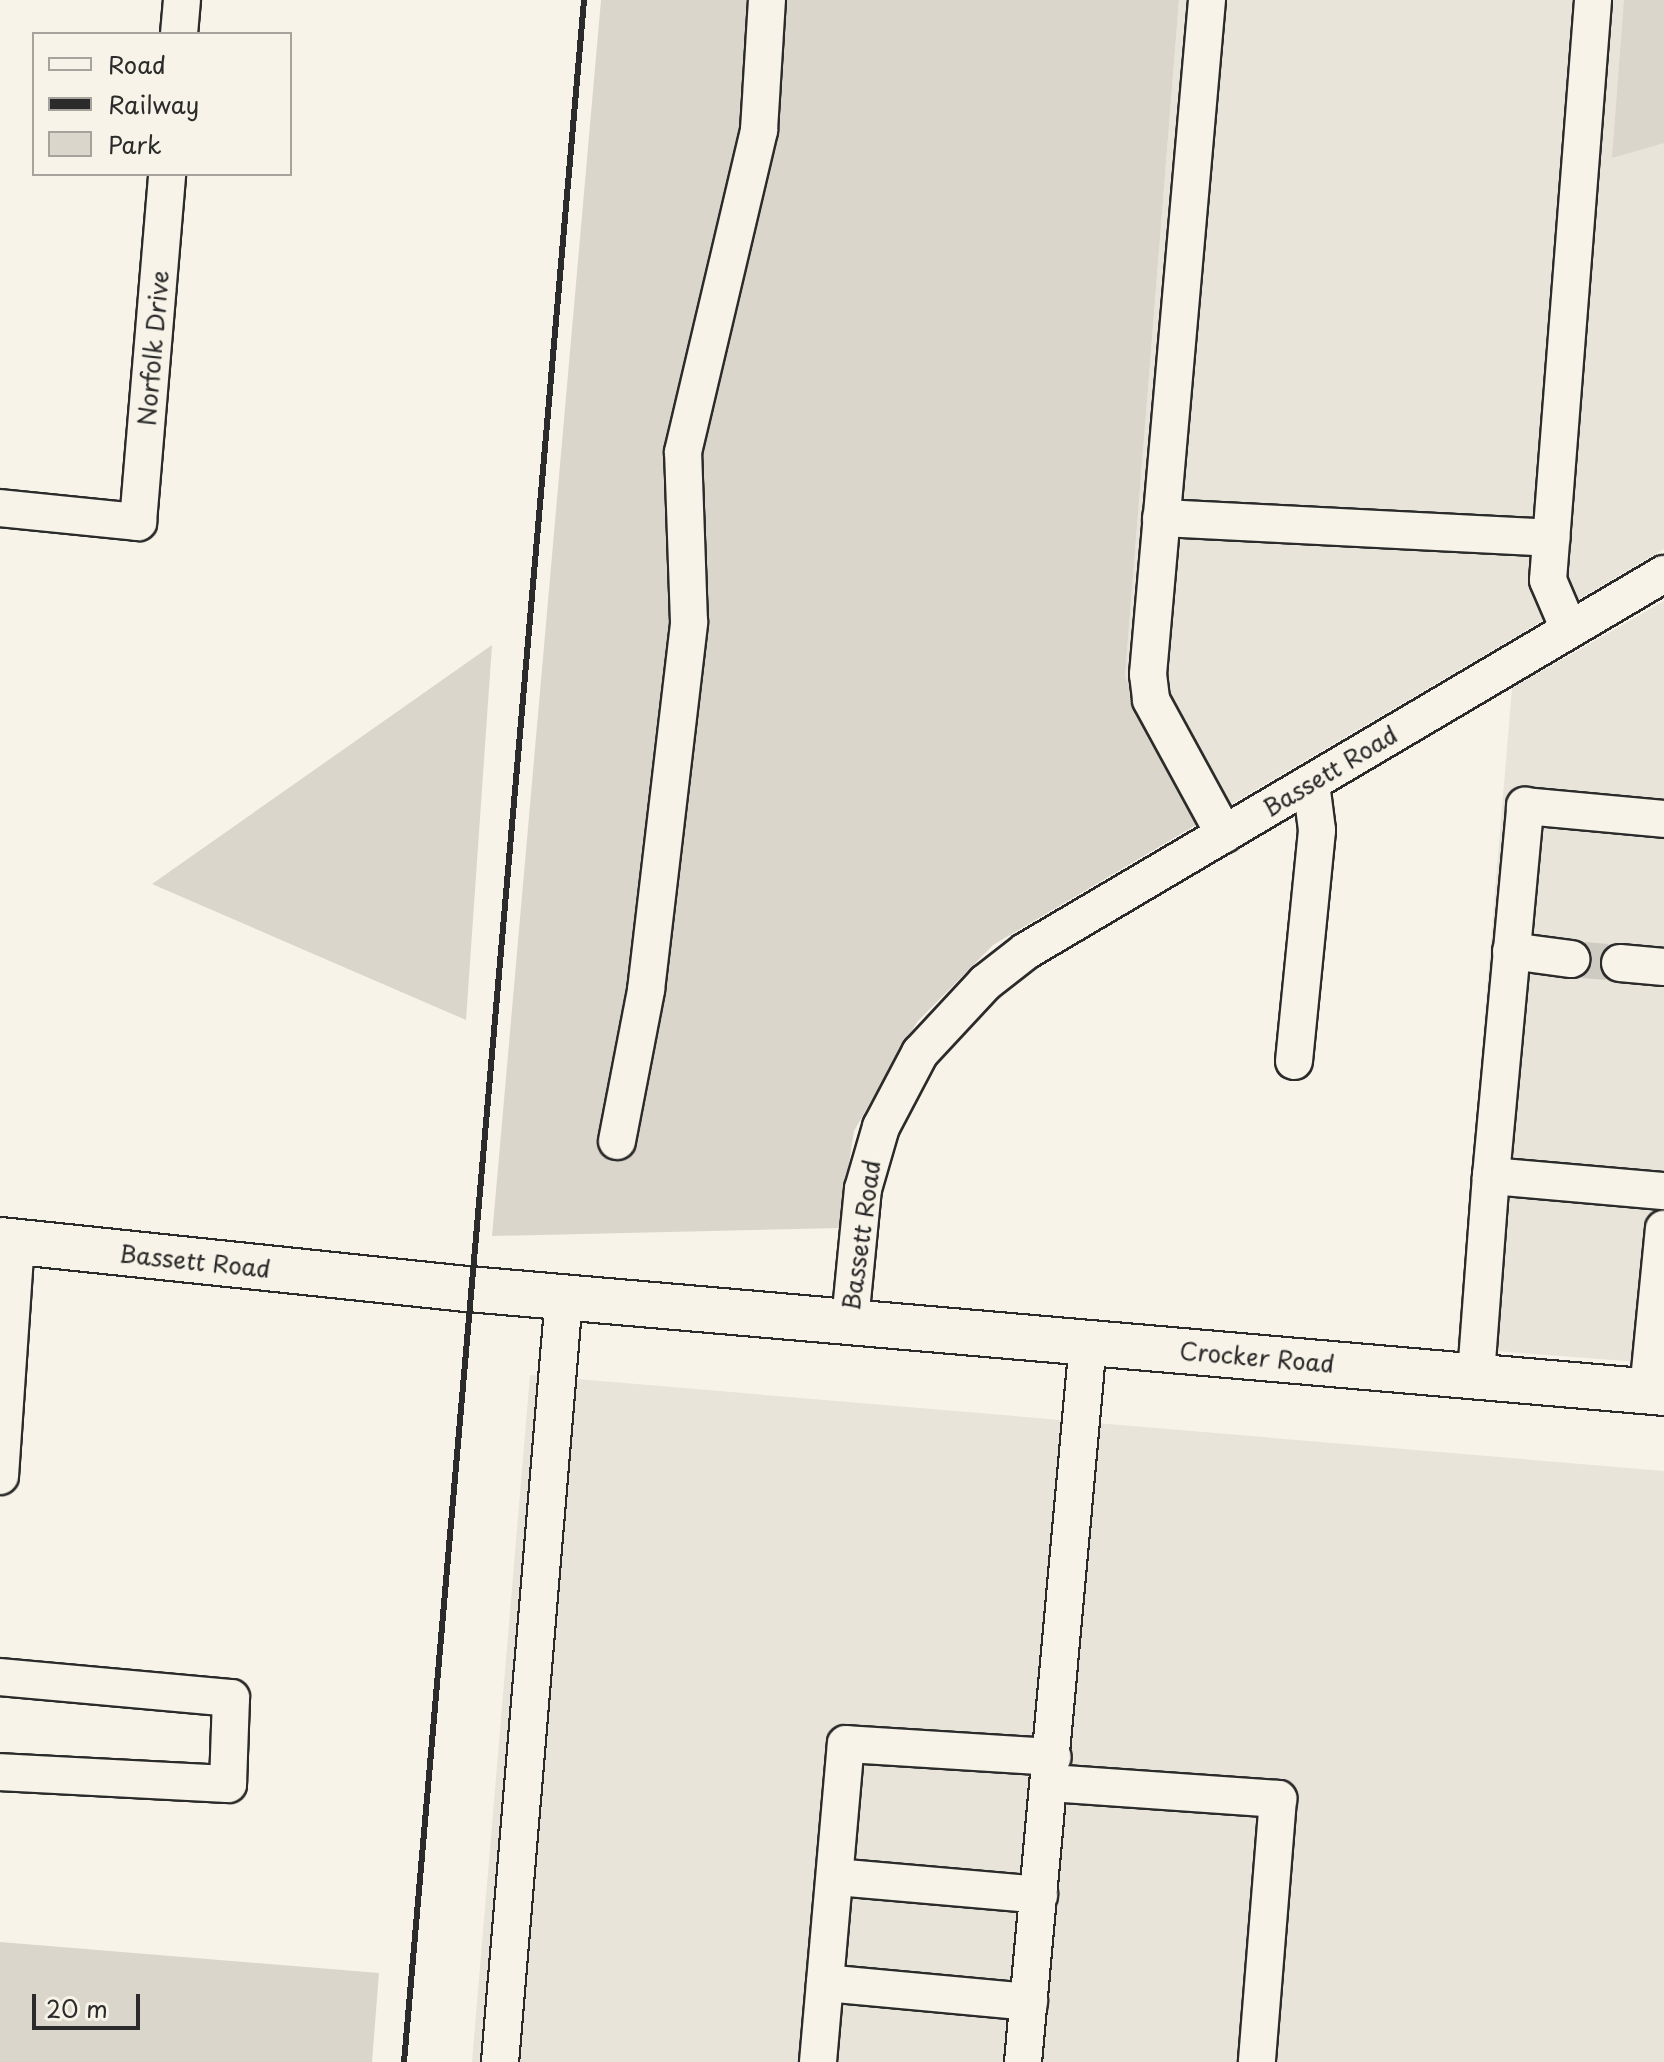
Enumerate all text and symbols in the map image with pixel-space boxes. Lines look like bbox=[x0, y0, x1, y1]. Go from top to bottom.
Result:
legend bbox=[32, 32, 292, 176]
text: Road bbox=[108, 46, 166, 82]
text: Railway bbox=[108, 86, 199, 122]
text: Park bbox=[108, 126, 162, 162]
street label: Norfolk Drive bbox=[132, 269, 174, 427]
street label: Bassett Road bbox=[1257, 719, 1403, 823]
street label: Bassett Road bbox=[836, 1158, 886, 1312]
street label: Bassett Road bbox=[118, 1239, 272, 1283]
street label: Crocker Road bbox=[1177, 1336, 1337, 1378]
scale bar bbox=[36, 1978, 144, 2028]
text: 20 m bbox=[46, 1990, 108, 2026]

